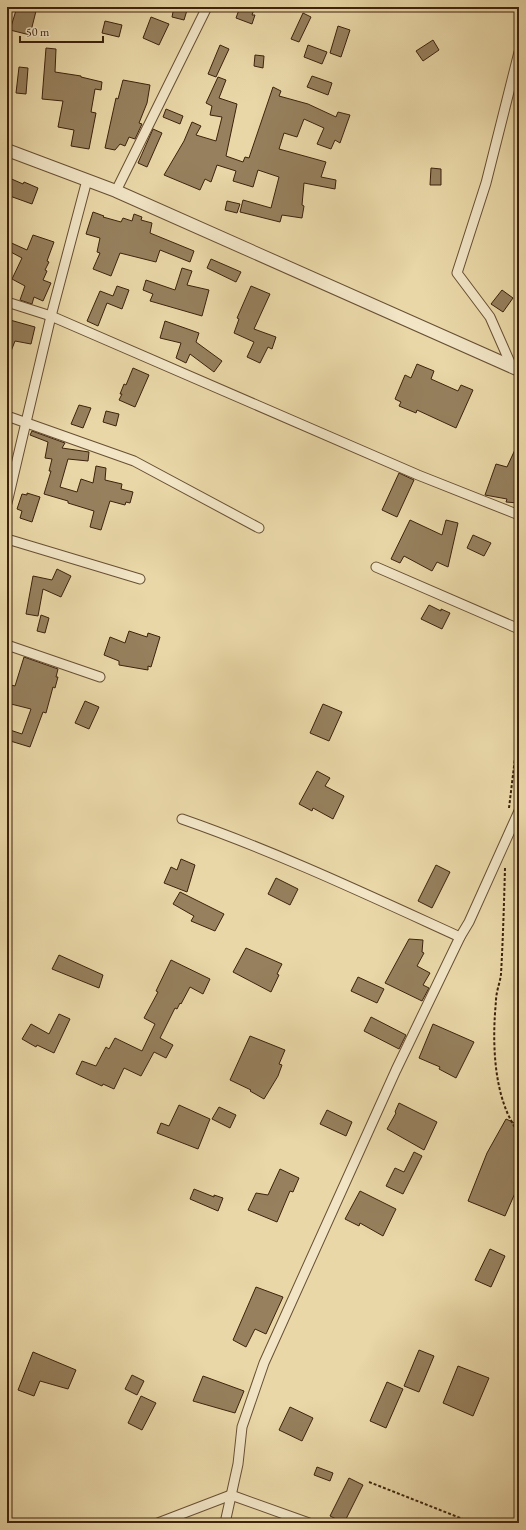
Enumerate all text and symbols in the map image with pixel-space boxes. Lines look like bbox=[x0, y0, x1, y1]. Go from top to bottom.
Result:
scale bar bbox=[20, 18, 103, 44]
text: 50 m bbox=[26, 24, 50, 40]

